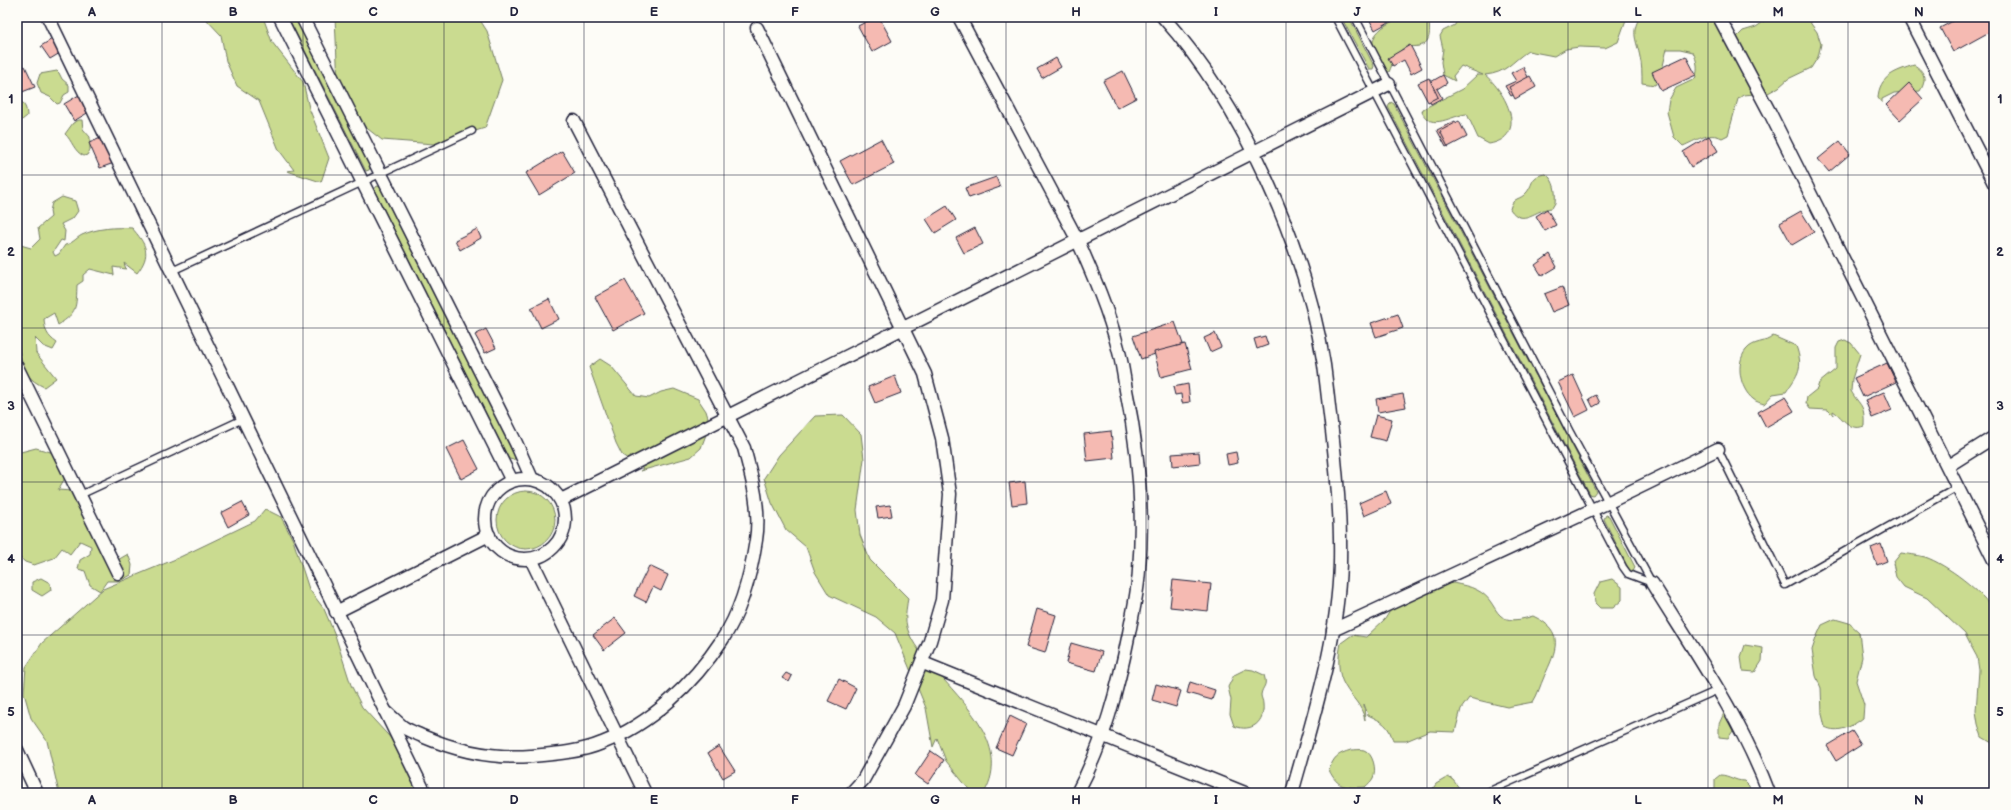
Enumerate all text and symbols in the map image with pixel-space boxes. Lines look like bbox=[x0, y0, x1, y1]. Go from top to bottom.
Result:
text: A bbox=[87, 4, 96, 20]
text: B bbox=[228, 4, 238, 20]
text: C bbox=[368, 4, 378, 20]
text: D bbox=[509, 4, 519, 20]
text: E bbox=[650, 4, 659, 20]
text: F bbox=[791, 4, 799, 20]
text: G bbox=[930, 4, 940, 20]
text: H bbox=[1071, 4, 1081, 20]
text: I bbox=[1214, 4, 1218, 20]
text: J bbox=[1353, 4, 1361, 20]
text: K bbox=[1493, 4, 1502, 20]
text: L bbox=[1634, 4, 1642, 20]
text: M bbox=[1772, 4, 1784, 20]
text: N bbox=[1914, 4, 1924, 20]
text: 1 bbox=[8, 91, 14, 107]
text: 1 bbox=[1997, 91, 2003, 107]
text: 2 bbox=[7, 244, 15, 260]
text: 2 bbox=[1996, 244, 2004, 260]
text: 3 bbox=[7, 398, 15, 414]
text: 3 bbox=[1996, 398, 2004, 414]
text: 4 bbox=[7, 551, 15, 567]
text: 4 bbox=[1996, 551, 2004, 567]
text: 5 bbox=[7, 704, 15, 720]
text: 5 bbox=[1996, 704, 2004, 720]
text: A bbox=[87, 792, 96, 808]
text: B bbox=[228, 792, 238, 808]
text: C bbox=[368, 792, 378, 808]
text: D bbox=[509, 792, 519, 808]
text: E bbox=[650, 792, 659, 808]
text: F bbox=[791, 792, 799, 808]
text: G bbox=[930, 792, 940, 808]
text: H bbox=[1071, 792, 1081, 808]
text: I bbox=[1214, 792, 1218, 808]
text: J bbox=[1353, 792, 1361, 808]
text: K bbox=[1493, 792, 1502, 808]
text: L bbox=[1634, 792, 1642, 808]
text: M bbox=[1772, 792, 1784, 808]
text: N bbox=[1914, 792, 1924, 808]

